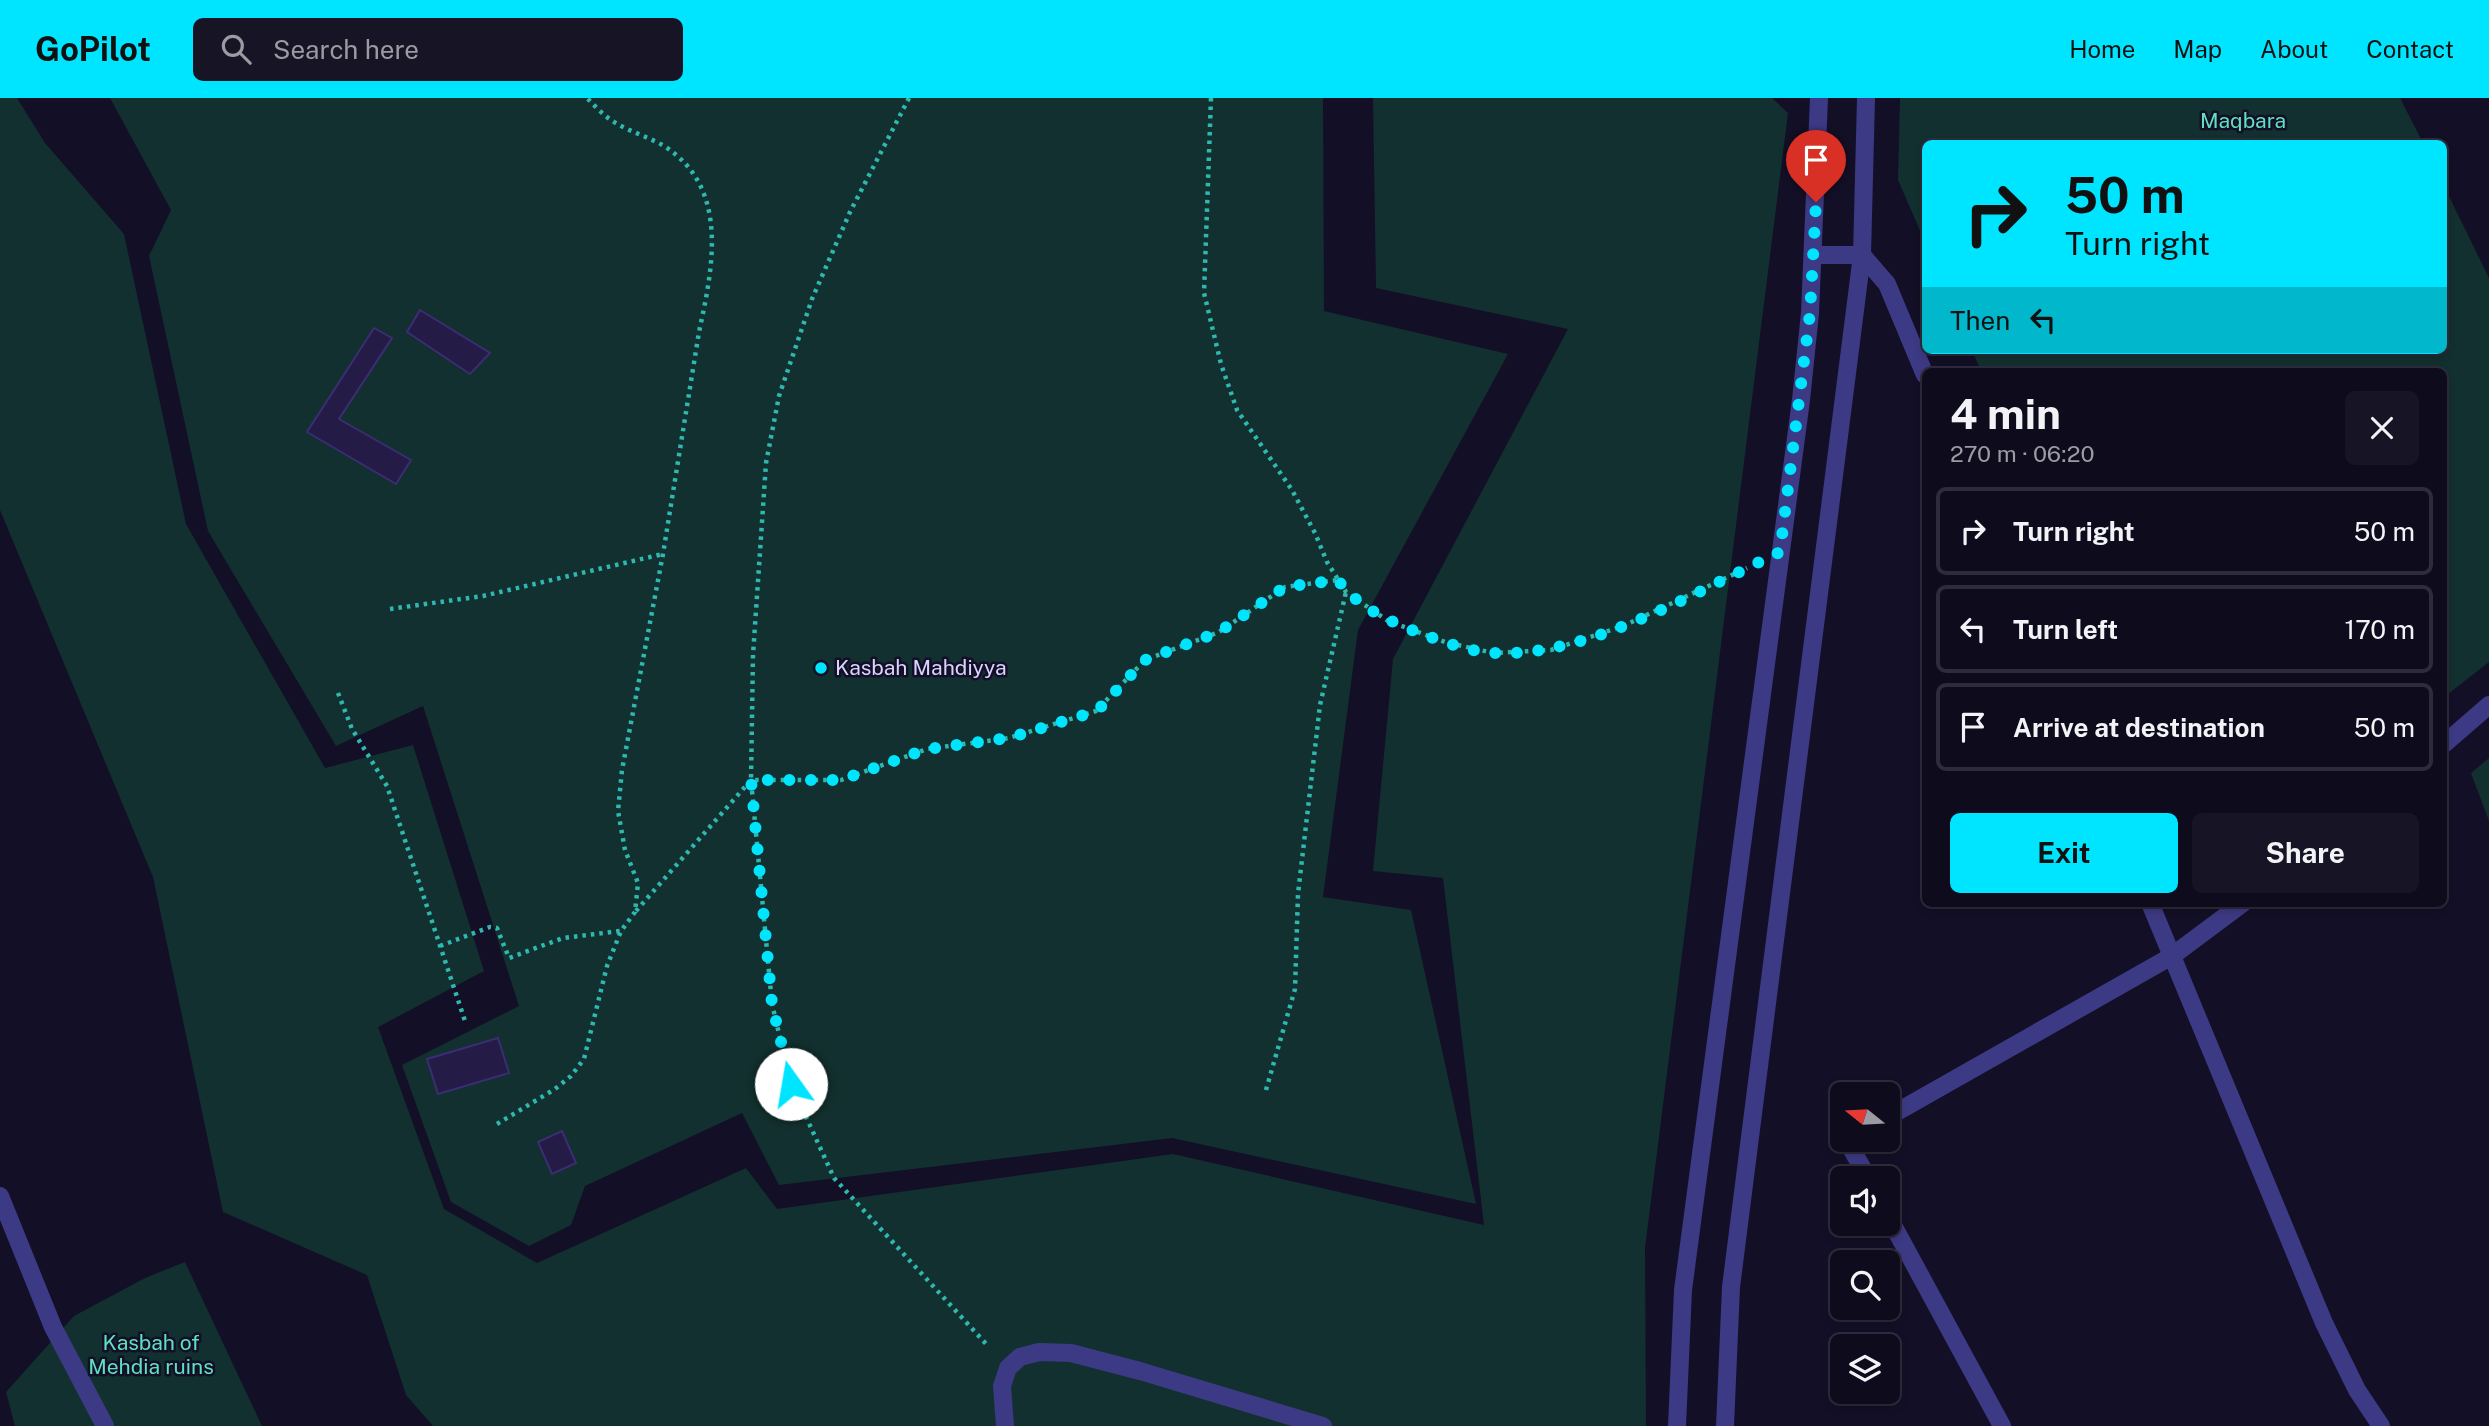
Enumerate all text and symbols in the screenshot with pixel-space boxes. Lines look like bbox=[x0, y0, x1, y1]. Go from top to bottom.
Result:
search box bbox=[193, 18, 683, 81]
text: GoPilot bbox=[35, 30, 151, 68]
icon: search bbox=[217, 30, 255, 68]
text: Search here bbox=[273, 34, 419, 65]
text: Home bbox=[2069, 35, 2135, 63]
text: Map bbox=[2173, 35, 2222, 63]
text: About bbox=[2260, 35, 2328, 63]
text: Contact bbox=[2366, 35, 2454, 63]
park label: Maqbara bbox=[2200, 108, 2286, 133]
pin bbox=[1786, 130, 1846, 202]
icon: arrive bbox=[1797, 141, 1835, 179]
text: 50 m bbox=[2065, 166, 2185, 224]
icon: right bbox=[1950, 168, 2041, 259]
text: Turn right bbox=[2065, 225, 2210, 262]
icon: left bbox=[2024, 301, 2062, 339]
text: Then bbox=[1950, 305, 2010, 336]
text: 4 min bbox=[1950, 389, 2061, 438]
button: close bbox=[2345, 391, 2419, 465]
text: 270 m · 06:20 bbox=[1950, 440, 2095, 467]
icon: right bbox=[1954, 512, 1992, 550]
text: Turn right bbox=[2013, 516, 2135, 547]
text: 50 m bbox=[2354, 516, 2415, 547]
icon: left bbox=[1954, 610, 1992, 648]
text: Turn left bbox=[2013, 614, 2118, 645]
text: 170 m bbox=[2345, 614, 2415, 645]
place label: Kasbah Mahdiyya bbox=[835, 655, 1007, 680]
marker: Kasbah Mahdiyya bbox=[813, 660, 829, 676]
icon: arrive bbox=[1954, 708, 1992, 746]
text: Arrive at destination bbox=[2013, 712, 2265, 743]
text: 50 m bbox=[2354, 712, 2415, 743]
button: Exit bbox=[1950, 813, 2178, 893]
button: Share bbox=[2192, 813, 2419, 893]
position arrow bbox=[754, 1047, 828, 1121]
north arrow bbox=[1830, 1082, 1900, 1152]
map controls bbox=[1830, 1082, 1900, 1404]
button: sound bbox=[1830, 1166, 1900, 1236]
button: search bbox=[1830, 1250, 1900, 1320]
park label: Kasbah of Mehdia ruins bbox=[88, 1330, 214, 1379]
button: layers bbox=[1830, 1334, 1900, 1404]

